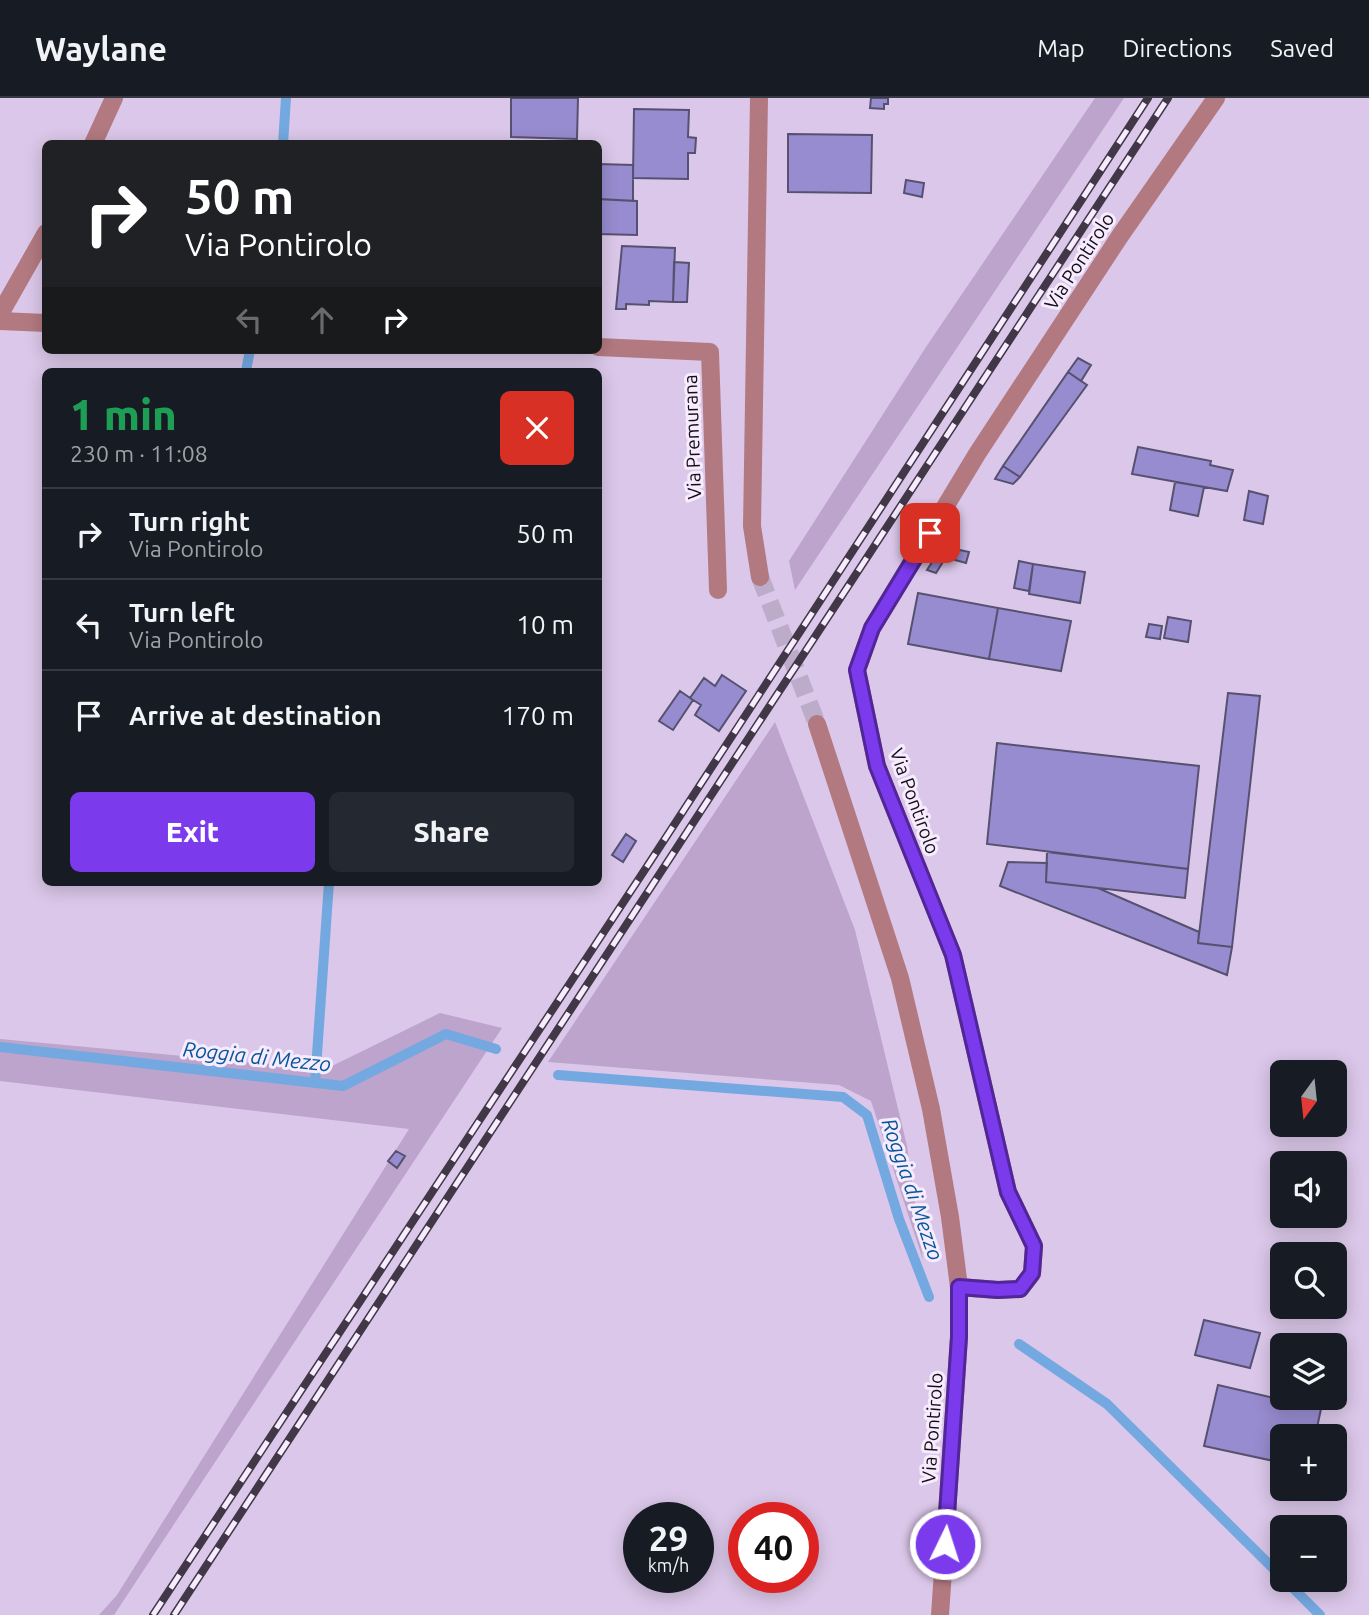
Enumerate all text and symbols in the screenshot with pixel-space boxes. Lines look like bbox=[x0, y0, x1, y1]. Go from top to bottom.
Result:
text: Waylane bbox=[35, 30, 167, 67]
text: Map bbox=[1037, 35, 1084, 62]
text: Directions bbox=[1122, 35, 1232, 62]
text: Saved bbox=[1270, 35, 1334, 62]
icon: right bbox=[70, 168, 161, 259]
text: 50 m bbox=[185, 168, 294, 223]
street label: Via Pontirolo bbox=[1040, 208, 1118, 314]
text: Via Pontirolo bbox=[185, 226, 372, 262]
icon: left bbox=[230, 301, 268, 339]
icon: ahead bbox=[303, 301, 341, 339]
icon: right bbox=[376, 301, 414, 339]
street label: Via Premurana bbox=[679, 374, 705, 500]
text: 1 min bbox=[70, 391, 177, 438]
button: close bbox=[500, 391, 574, 465]
text: 230 m · 11:08 bbox=[70, 441, 208, 466]
pin bbox=[900, 503, 960, 563]
text: Turn right bbox=[129, 507, 250, 536]
icon: arrive bbox=[911, 514, 949, 552]
icon: right bbox=[70, 515, 108, 553]
text: 50 m bbox=[516, 519, 574, 548]
text: Via Pontirolo bbox=[129, 536, 263, 561]
text: Turn left bbox=[129, 598, 235, 627]
icon: left bbox=[70, 606, 108, 644]
text: 10 m bbox=[516, 610, 574, 639]
text: Via Pontirolo bbox=[129, 627, 263, 652]
icon: arrive bbox=[70, 697, 108, 735]
text: Arrive at destination bbox=[129, 701, 382, 730]
text: 170 m bbox=[502, 701, 574, 730]
street label: Via Pontirolo bbox=[886, 745, 944, 857]
button: Exit bbox=[70, 792, 315, 872]
button: Share bbox=[329, 792, 574, 872]
water label: Roggia di Mezzo bbox=[182, 1036, 332, 1076]
north arrow bbox=[1270, 1060, 1348, 1138]
map controls bbox=[1270, 1060, 1347, 1592]
water label: Roggia di Mezzo bbox=[877, 1115, 949, 1263]
button: sound bbox=[1270, 1151, 1347, 1228]
button: search bbox=[1270, 1242, 1347, 1319]
button: layers bbox=[1270, 1333, 1347, 1410]
street label: Via Pontirolo bbox=[917, 1372, 947, 1484]
button: + bbox=[1270, 1424, 1347, 1501]
speed limit sign: 40 bbox=[728, 1502, 819, 1593]
position arrow bbox=[908, 1507, 982, 1581]
button: − bbox=[1270, 1515, 1347, 1592]
text: 29 bbox=[649, 1518, 688, 1558]
text: km/h bbox=[648, 1555, 689, 1575]

